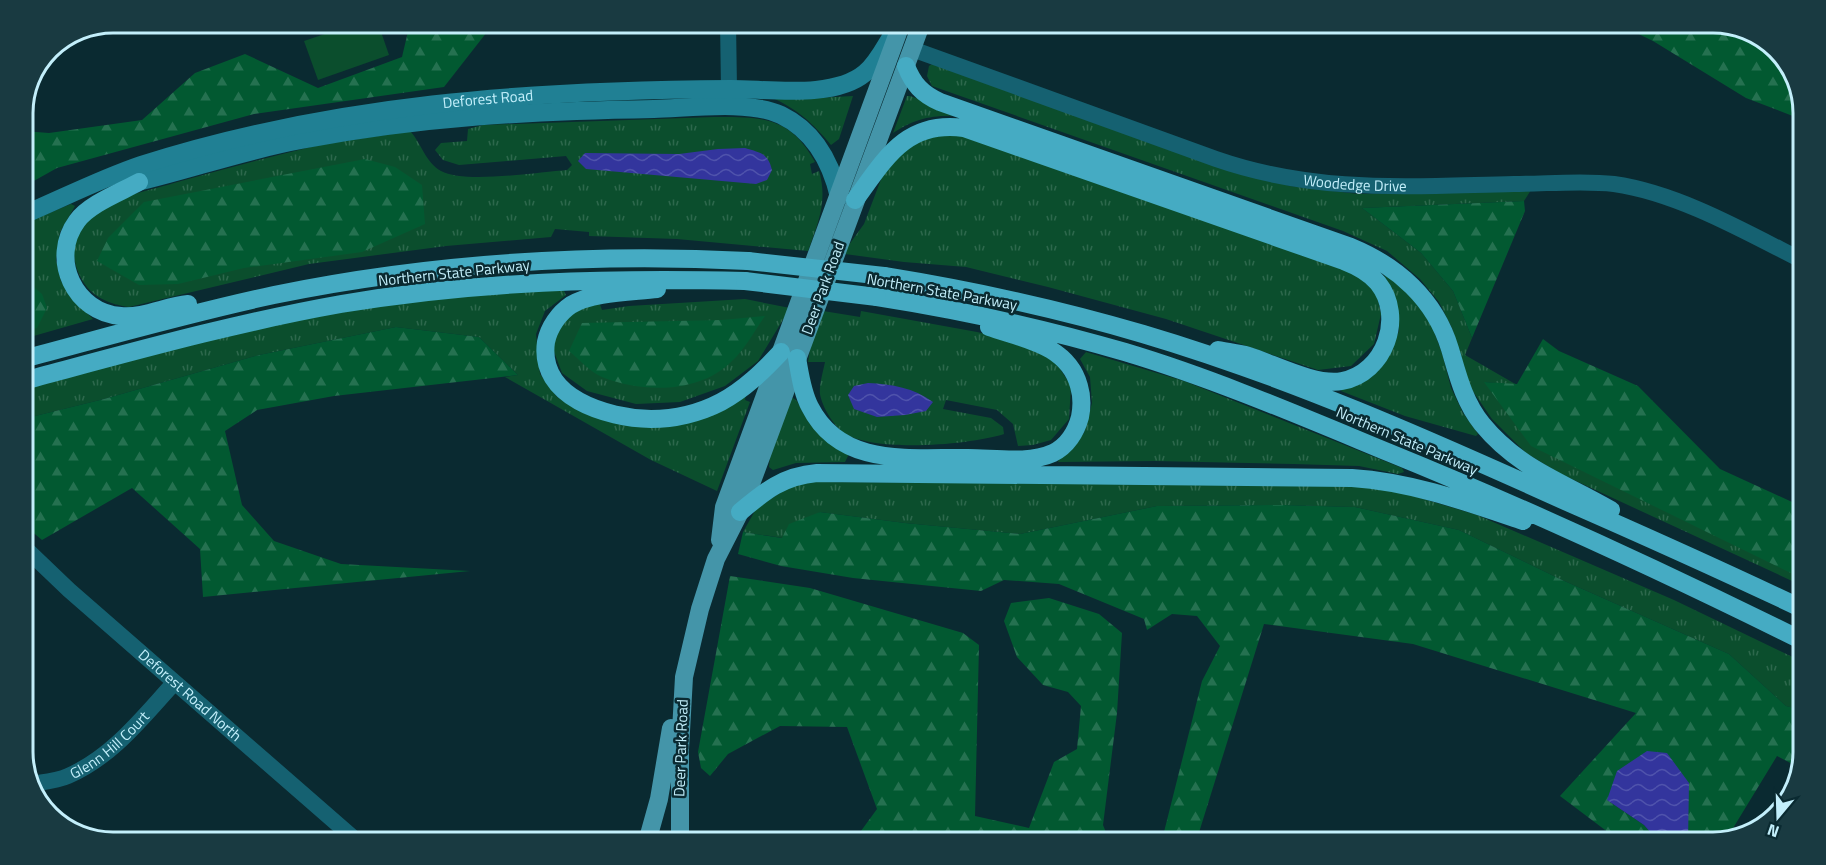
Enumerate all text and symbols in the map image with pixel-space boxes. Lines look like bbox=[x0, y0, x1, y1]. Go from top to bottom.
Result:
street label: Deforest Road bbox=[441, 84, 534, 114]
street label: Woodedge Drive bbox=[1302, 168, 1407, 197]
street label: Deer Park Road bbox=[795, 238, 850, 338]
street label: Northern State Parkway bbox=[377, 253, 531, 292]
street label: Northern State Parkway bbox=[865, 267, 1019, 316]
street label: Northern State Parkway bbox=[1333, 400, 1482, 481]
street label: Deforest Road North bbox=[133, 643, 247, 747]
street label: Deer Park Road bbox=[667, 699, 694, 797]
street label: Glenn Hill Court bbox=[66, 705, 155, 785]
north arrow bbox=[1748, 787, 1808, 847]
text: N bbox=[1764, 818, 1782, 844]

